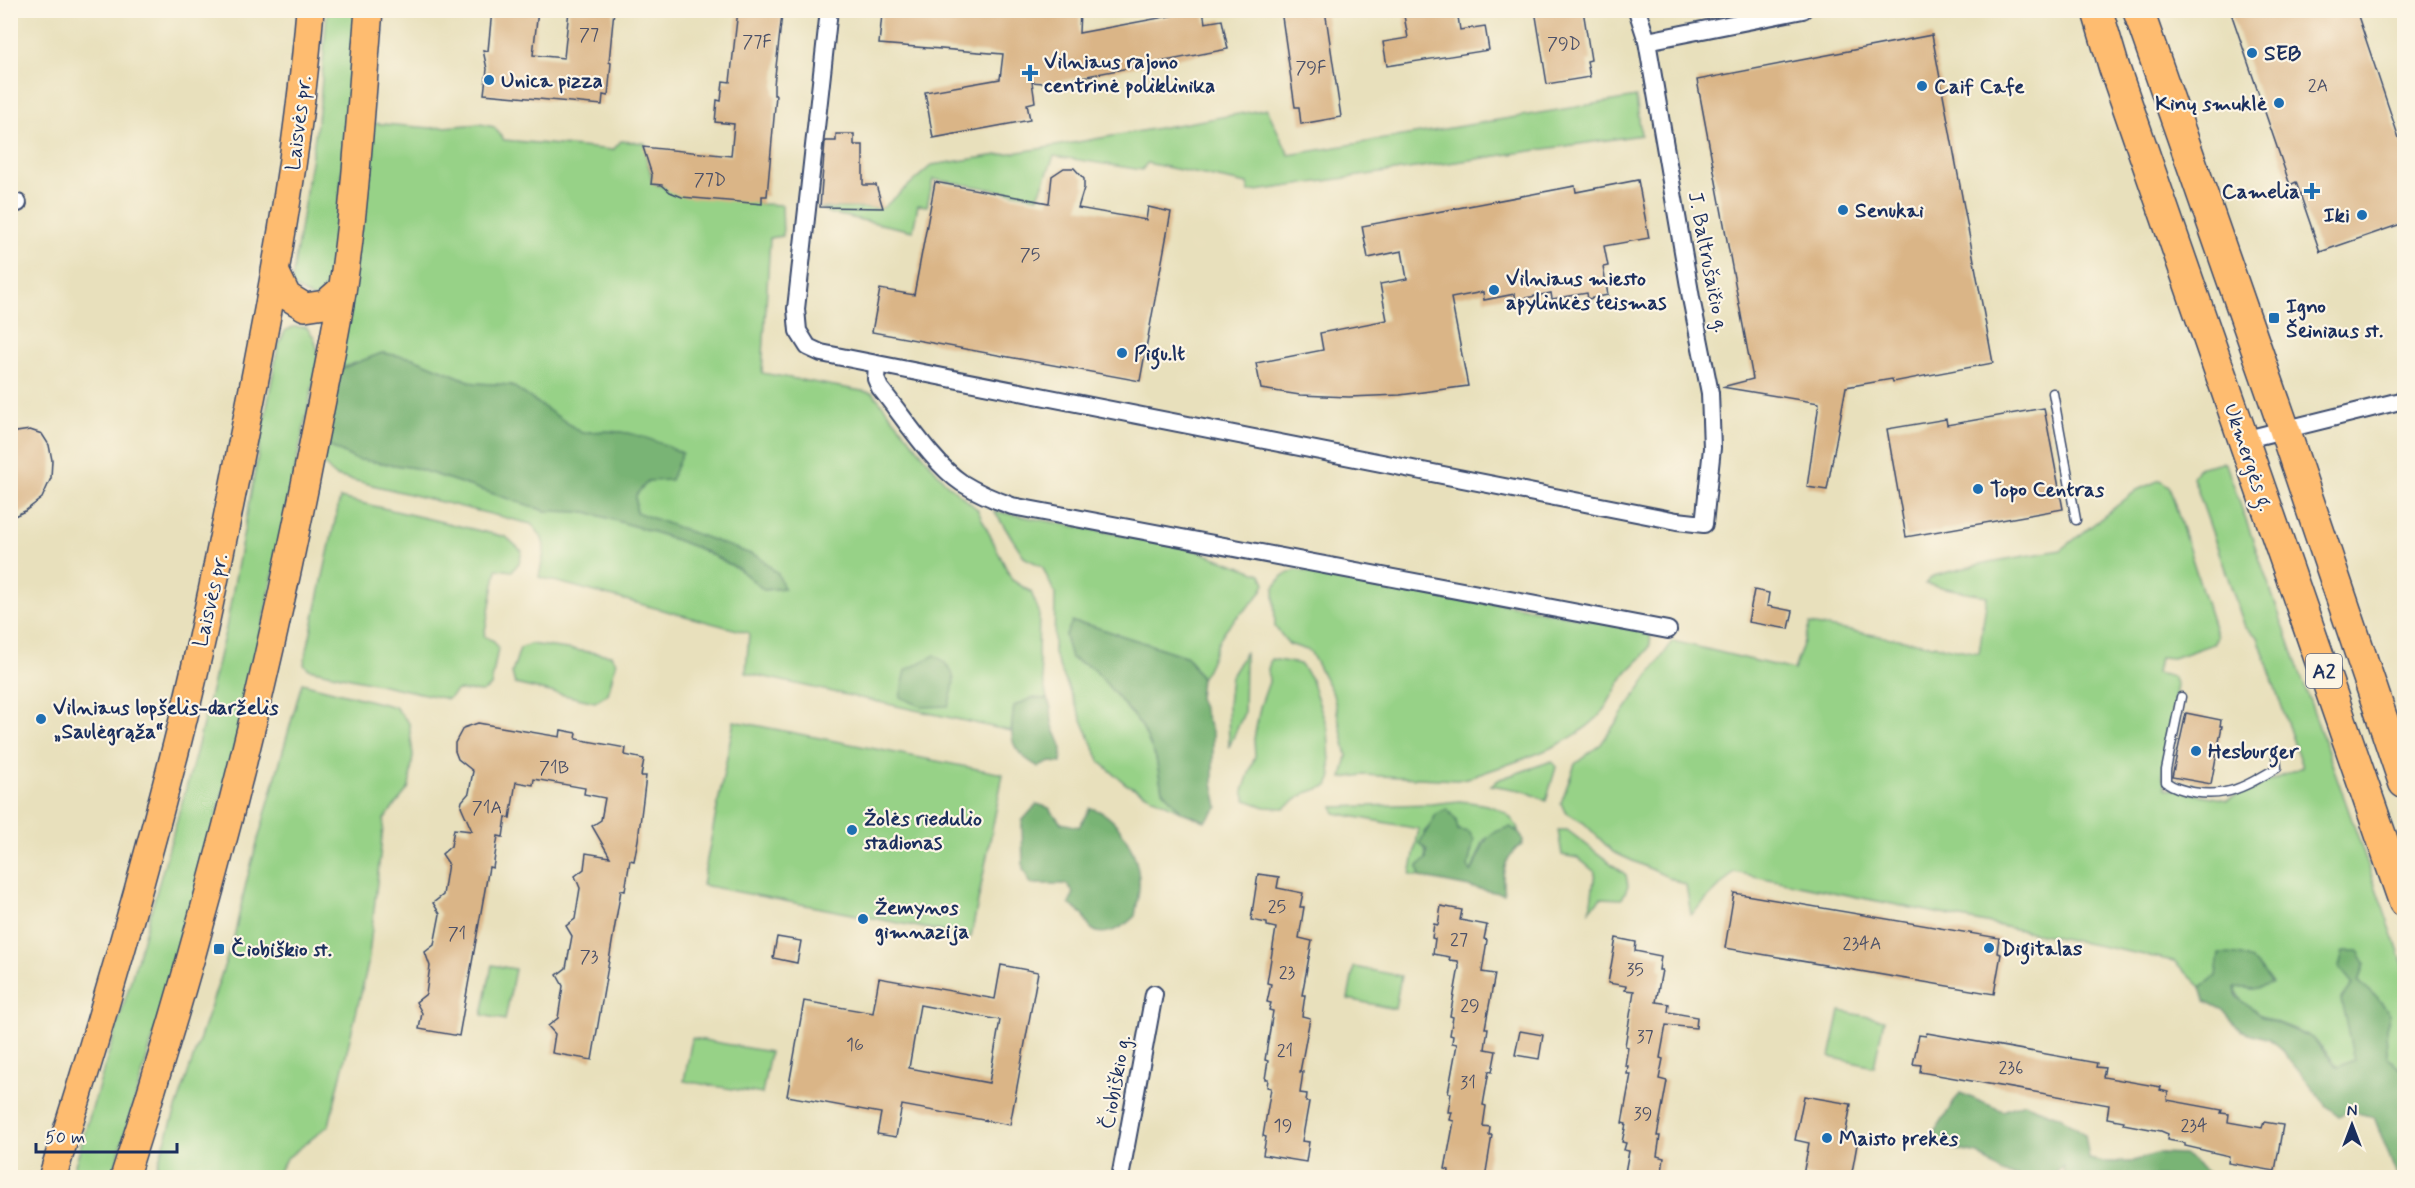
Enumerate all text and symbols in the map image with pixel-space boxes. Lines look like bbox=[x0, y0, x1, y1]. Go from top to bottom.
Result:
house number: 77 bbox=[579, 23, 599, 47]
house number: 77F bbox=[742, 30, 772, 54]
house number: 79D bbox=[1547, 32, 1581, 56]
place label: SEB bbox=[2264, 40, 2301, 68]
marker: SEB bbox=[2245, 46, 2259, 60]
place label: Vilniaus rajono centrinė poliklinika bbox=[1044, 48, 1215, 100]
house number: 79F bbox=[1295, 56, 1327, 80]
marker: Vilniaus rajono centrinė poliklinika bbox=[1021, 64, 1039, 82]
place label: Unica pizza bbox=[501, 67, 603, 95]
marker: Unica pizza bbox=[482, 73, 496, 87]
place label: Caif Cafe bbox=[1934, 73, 2025, 101]
street label: Laisvės pr. bbox=[279, 74, 319, 172]
house number: 2A bbox=[2308, 74, 2328, 98]
marker: Caif Cafe bbox=[1915, 79, 1929, 93]
place label: Kinų smuklė bbox=[2155, 90, 2268, 118]
marker: Kinų smuklė bbox=[2272, 96, 2286, 110]
house number: 77D bbox=[694, 168, 726, 192]
place label: Camelia bbox=[2222, 178, 2300, 206]
marker: Camelia bbox=[2305, 184, 2319, 198]
street label: J. Baltrušaičio g. bbox=[1681, 189, 1735, 335]
place label: Senukai bbox=[1855, 197, 1924, 225]
place label: Iki bbox=[2323, 202, 2350, 230]
marker: Senukai bbox=[1836, 203, 1850, 217]
marker: Iki bbox=[2355, 208, 2369, 222]
house number: 75 bbox=[1020, 243, 1040, 267]
place label: Vilniaus miesto apylinkės teismas bbox=[1506, 265, 1667, 317]
marker: Vilniaus miesto apylinkės teismas bbox=[1487, 283, 1501, 297]
place label: Igno Šeiniaus st. bbox=[2286, 293, 2383, 345]
marker: Igno Šeiniaus st. bbox=[2267, 311, 2281, 325]
place label: Pigu.lt bbox=[1134, 340, 1185, 370]
marker: Pigu.lt bbox=[1115, 346, 1129, 360]
street label: Ukmergės g. bbox=[2215, 400, 2280, 516]
place label: Topo Centras bbox=[1990, 476, 2105, 504]
marker: Topo Centras bbox=[1971, 482, 1985, 496]
street label: Laisvės pr. bbox=[187, 551, 235, 650]
road number: A2 bbox=[2306, 654, 2342, 688]
place label: Vilniaus lopšelis-darželis „Saulėgrąža“ bbox=[53, 694, 279, 746]
marker: Vilniaus lopšelis-darželis „Saulėgrąža“ bbox=[34, 712, 48, 726]
place label: Hesburger bbox=[2208, 738, 2300, 768]
marker: Hesburger bbox=[2189, 744, 2203, 758]
house number: 71B bbox=[539, 756, 569, 780]
house number: 71A bbox=[472, 796, 502, 820]
place label: Žolės riedulio stadionas bbox=[864, 805, 982, 857]
marker: Žolės riedulio stadionas bbox=[845, 823, 859, 837]
place label: Žemynos gimnazija bbox=[875, 894, 969, 946]
house number: 25 bbox=[1268, 895, 1286, 919]
marker: Žemynos gimnazija bbox=[856, 912, 870, 926]
house number: 71 bbox=[448, 922, 466, 946]
house number: 27 bbox=[1450, 928, 1468, 952]
house number: 234A bbox=[1843, 932, 1881, 956]
place label: Digitalas bbox=[2001, 935, 2083, 965]
place label: Čiobiškio st. bbox=[231, 936, 332, 964]
marker: Digitalas bbox=[1982, 941, 1996, 955]
marker: Čiobiškio st. bbox=[212, 942, 226, 956]
house number: 73 bbox=[580, 945, 599, 969]
house number: 35 bbox=[1626, 958, 1644, 982]
house number: 23 bbox=[1279, 961, 1296, 985]
house number: 29 bbox=[1460, 994, 1480, 1018]
house number: 37 bbox=[1636, 1025, 1654, 1049]
house number: 16 bbox=[846, 1033, 864, 1057]
street label: Čiobiškio g. bbox=[1094, 1033, 1138, 1132]
house number: 21 bbox=[1277, 1039, 1293, 1063]
house number: 236 bbox=[1999, 1056, 2023, 1080]
house number: 31 bbox=[1460, 1071, 1476, 1095]
north arrow bbox=[2322, 1095, 2382, 1155]
text: N bbox=[2347, 1101, 2357, 1122]
house number: 39 bbox=[1634, 1102, 1652, 1126]
house number: 19 bbox=[1274, 1114, 1292, 1138]
house number: 234 bbox=[2180, 1114, 2208, 1138]
scale bar bbox=[36, 1116, 177, 1154]
place label: Maisto prekės bbox=[1839, 1125, 1959, 1153]
text: 50 m bbox=[45, 1126, 85, 1150]
marker: Maisto prekės bbox=[1820, 1131, 1834, 1145]

